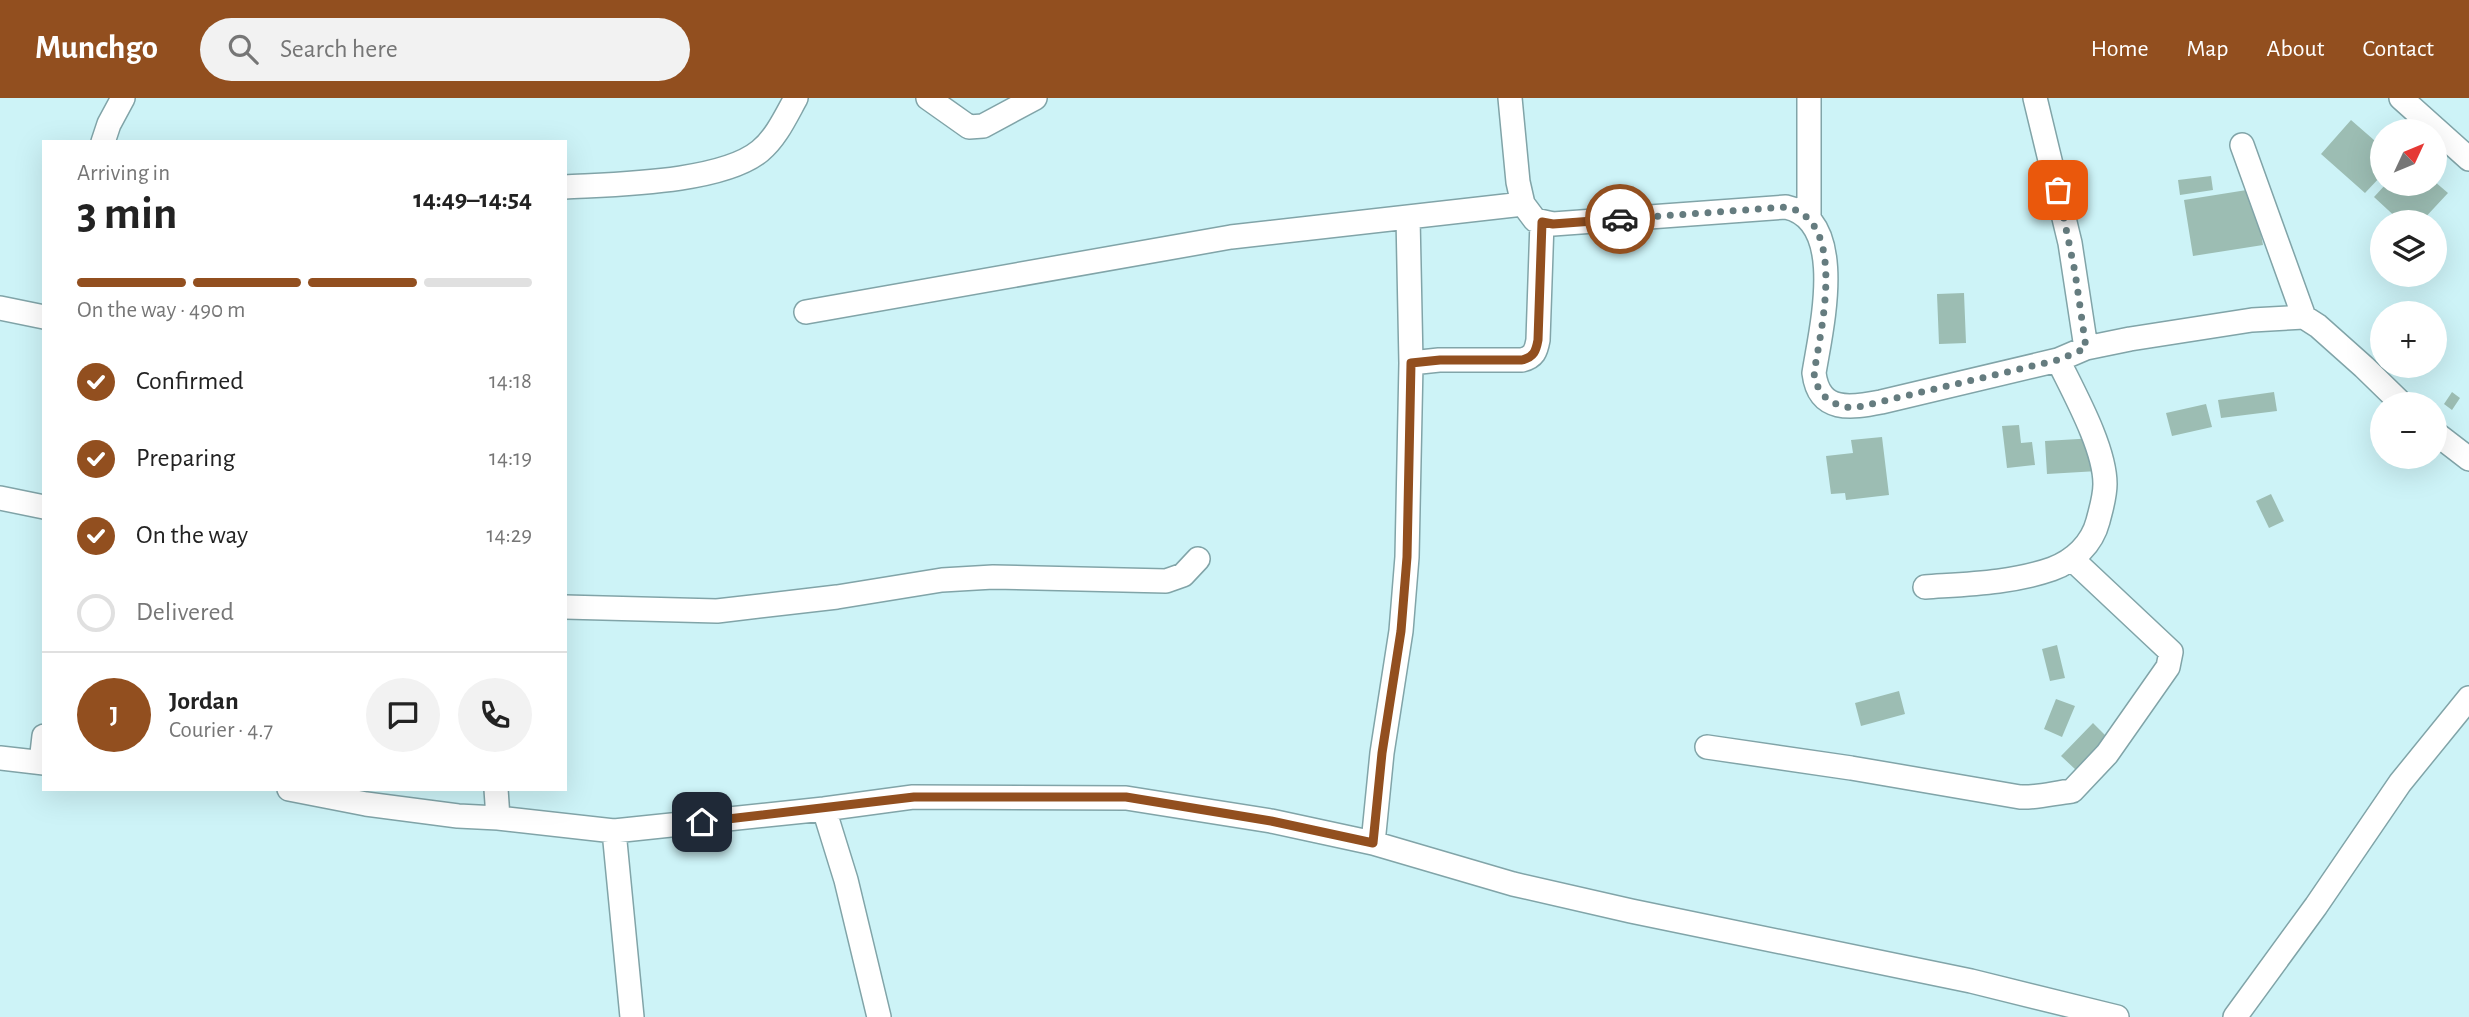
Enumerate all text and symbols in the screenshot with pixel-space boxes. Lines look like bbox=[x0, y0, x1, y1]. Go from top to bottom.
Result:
search box bbox=[200, 18, 690, 81]
icon: search bbox=[224, 30, 262, 68]
text: Munchgo bbox=[35, 32, 158, 65]
text: Search here bbox=[280, 36, 398, 62]
text: Home bbox=[2091, 37, 2149, 61]
text: Map bbox=[2187, 37, 2229, 61]
text: About bbox=[2267, 37, 2324, 61]
text: Contact bbox=[2362, 37, 2434, 61]
north arrow bbox=[2370, 119, 2446, 196]
map controls bbox=[2370, 119, 2447, 469]
pin bbox=[2028, 160, 2088, 220]
text: Arriving in bbox=[77, 162, 170, 185]
icon: bag bbox=[2039, 171, 2077, 209]
courier bbox=[1585, 184, 1655, 254]
text: 14:49–14:54 bbox=[413, 186, 532, 212]
text: 3 min bbox=[77, 191, 177, 237]
icon: car bbox=[1601, 200, 1639, 238]
button: layers bbox=[2370, 210, 2447, 287]
text: On the way · 490 m bbox=[77, 299, 245, 322]
button: + bbox=[2370, 301, 2447, 378]
icon: check bbox=[77, 363, 115, 401]
text: Confirmed bbox=[136, 368, 244, 394]
text: 14:18 bbox=[489, 370, 532, 393]
button: − bbox=[2370, 392, 2447, 469]
icon: check bbox=[77, 440, 115, 478]
text: Preparing bbox=[136, 445, 235, 471]
text: 14:19 bbox=[489, 447, 532, 470]
icon: check bbox=[77, 517, 115, 555]
text: On the way bbox=[136, 522, 248, 548]
text: 14:29 bbox=[486, 524, 532, 547]
text: Delivered bbox=[136, 599, 234, 625]
button: chat bbox=[366, 678, 440, 752]
button: phone bbox=[458, 678, 532, 752]
text: Jordan bbox=[169, 688, 239, 714]
text: J bbox=[110, 702, 118, 728]
text: Courier · 4.7 bbox=[169, 719, 273, 742]
pin bbox=[672, 792, 732, 852]
icon: home bbox=[683, 803, 721, 841]

